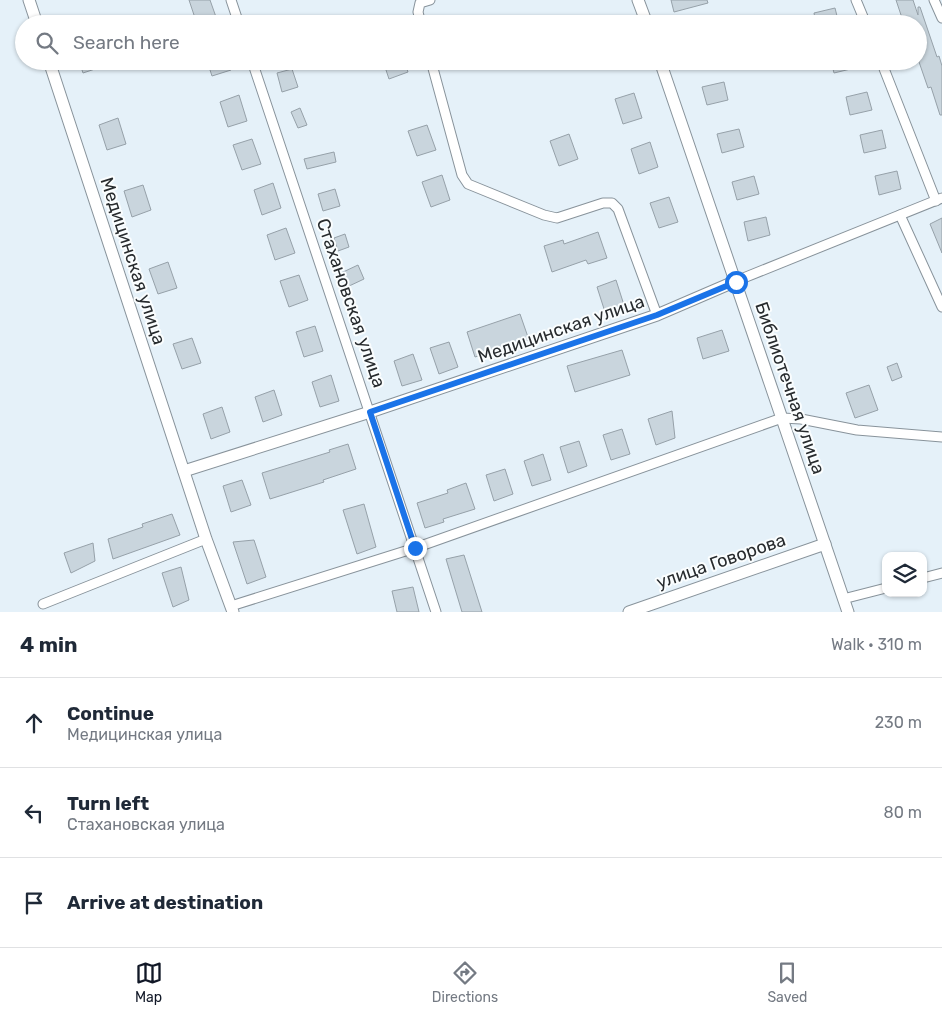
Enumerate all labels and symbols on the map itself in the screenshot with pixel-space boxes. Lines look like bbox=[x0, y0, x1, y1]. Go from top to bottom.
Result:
street label: Медицинская улица bbox=[96, 175, 170, 347]
street label: Стахановская улица bbox=[312, 215, 390, 391]
route start bbox=[725, 271, 748, 294]
street label: Медицинская улица bbox=[475, 290, 647, 368]
street label: Библиотечная улица bbox=[750, 299, 830, 477]
street label: улица Говорова bbox=[653, 529, 789, 593]
route end bbox=[404, 537, 427, 560]

